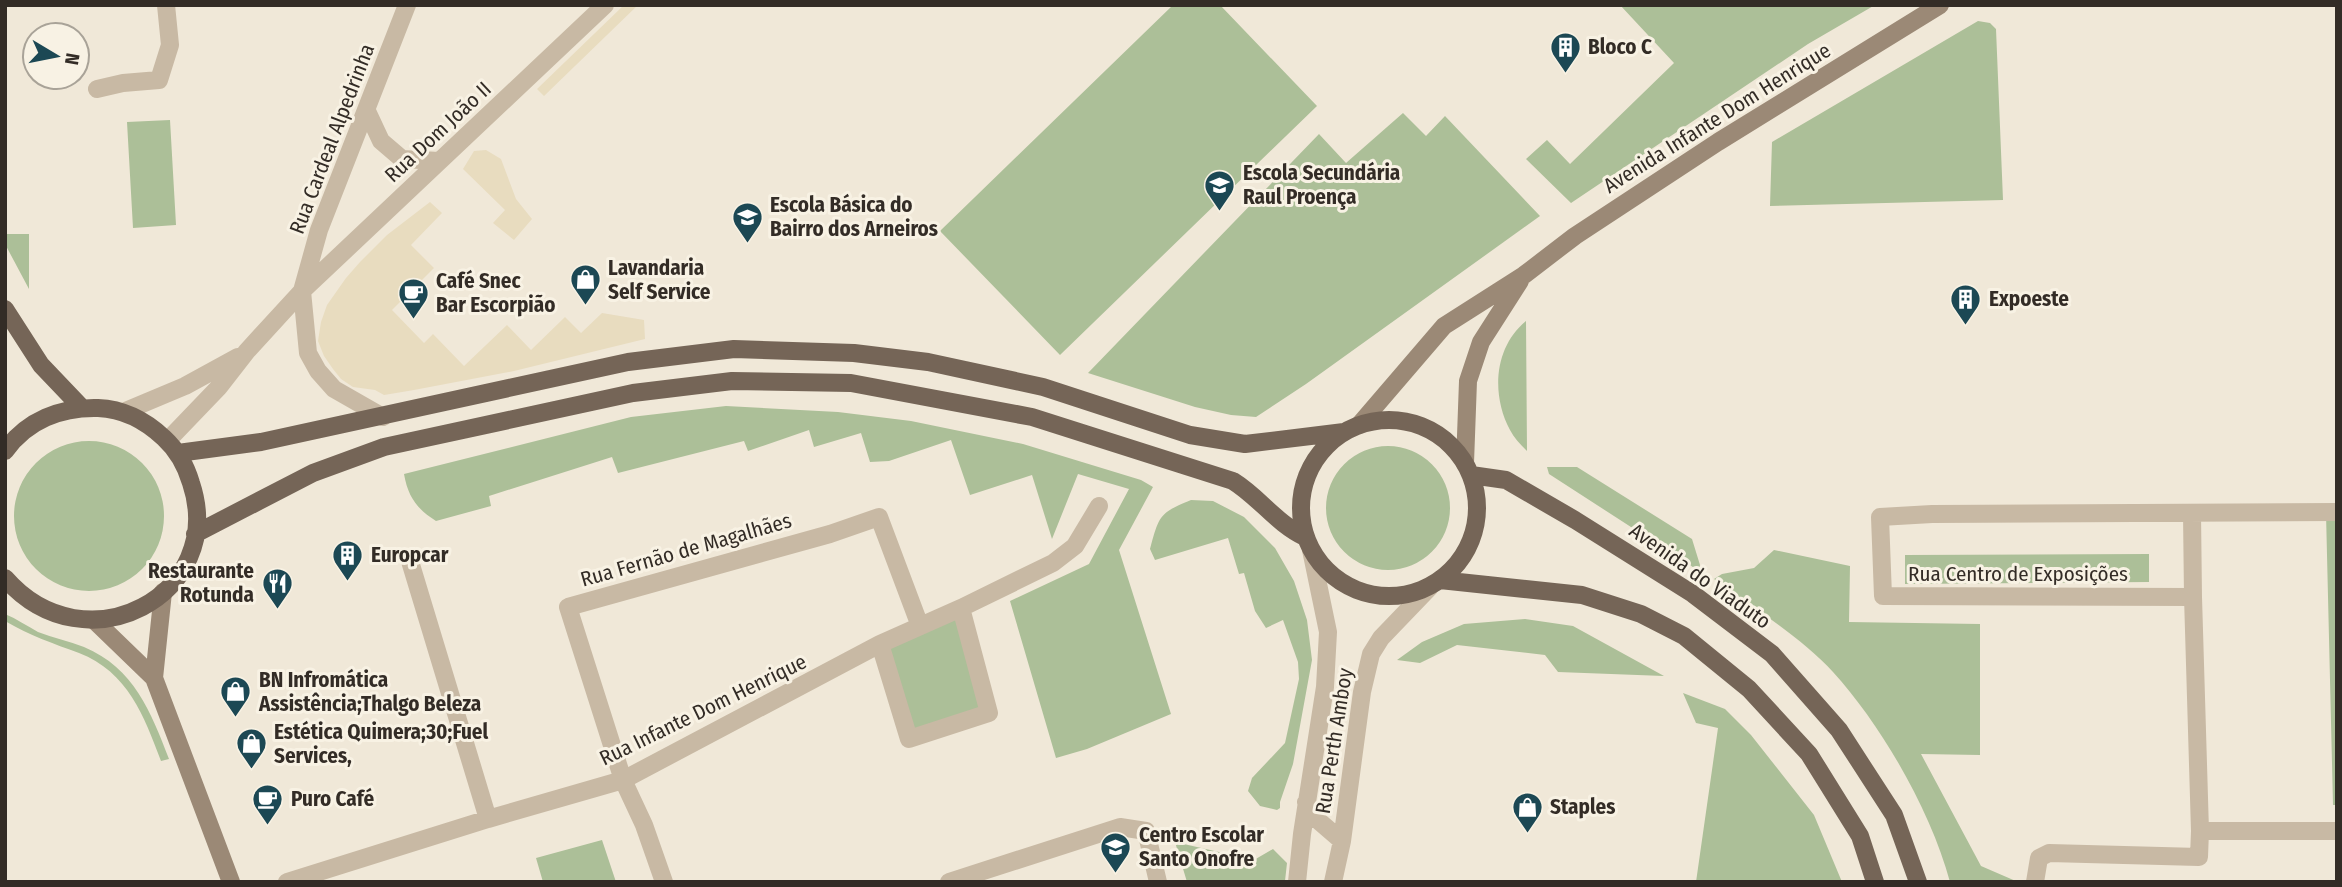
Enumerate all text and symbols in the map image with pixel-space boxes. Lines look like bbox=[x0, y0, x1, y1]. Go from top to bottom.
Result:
north arrow bbox=[21, 21, 91, 91]
building icon: Bloco C bbox=[1548, 30, 1582, 74]
place label: Bloco C bbox=[1588, 34, 1652, 60]
street label: Avenida Infante Dom Henrique bbox=[1599, 37, 1835, 199]
street label: Rua Cardeal Alpedrinha bbox=[284, 40, 380, 238]
text: N bbox=[60, 51, 85, 66]
street label: Rua Dom João II bbox=[379, 76, 497, 188]
place label: Escola Secundária Raul Proença bbox=[1243, 160, 1400, 210]
school or university icon: Escola Secundária Raul Proença bbox=[1203, 168, 1237, 212]
place label: Escola Básica do Bairro dos Arneiros bbox=[770, 192, 938, 242]
school or university icon: Escola Básica do Bairro dos Arneiros bbox=[730, 200, 764, 244]
place label: Lavandaria Self Service bbox=[608, 255, 711, 305]
shop icon: Lavandaria Self Service bbox=[568, 263, 602, 307]
place label: Café Snec Bar Escorpião bbox=[436, 268, 555, 318]
cafe icon: Café Snec Bar Escorpião bbox=[396, 276, 430, 320]
building icon: Expoeste bbox=[1949, 282, 1983, 326]
place label: Expoeste bbox=[1989, 286, 2069, 312]
street label: Rua Fernão de Magalhães bbox=[577, 507, 795, 593]
street label: Avenida do Viaduto bbox=[1624, 517, 1776, 635]
building icon: Europcar bbox=[331, 538, 365, 582]
place label: Europcar bbox=[371, 542, 449, 568]
place label: Restaurante Rotunda bbox=[148, 558, 254, 608]
street label: Rua Centro de Exposições bbox=[1908, 561, 2128, 587]
restaurant icon: Restaurante Rotunda bbox=[260, 566, 294, 610]
street label: Rua Infante Dom Henrique bbox=[595, 649, 811, 771]
street label: Rua Perth Amboy bbox=[1310, 666, 1358, 816]
place label: BN Infromática Assistência;Thalgo Beleza bbox=[258, 667, 481, 717]
shop icon: BN Infromática Assistência;Thalgo Beleza bbox=[219, 675, 253, 719]
place label: Estética Quimera;30;Fuel Services, bbox=[274, 719, 488, 769]
shop icon: Estética Quimera;30;Fuel Services, bbox=[234, 727, 268, 771]
cafe icon: Puro Café bbox=[251, 782, 285, 826]
place label: Puro Café bbox=[291, 786, 374, 812]
shop icon: Staples bbox=[1510, 790, 1544, 834]
place label: Staples bbox=[1550, 794, 1615, 820]
place label: Centro Escolar Santo Onofre bbox=[1139, 822, 1264, 872]
school or university icon: Centro Escolar Santo Onofre bbox=[1099, 830, 1133, 874]

